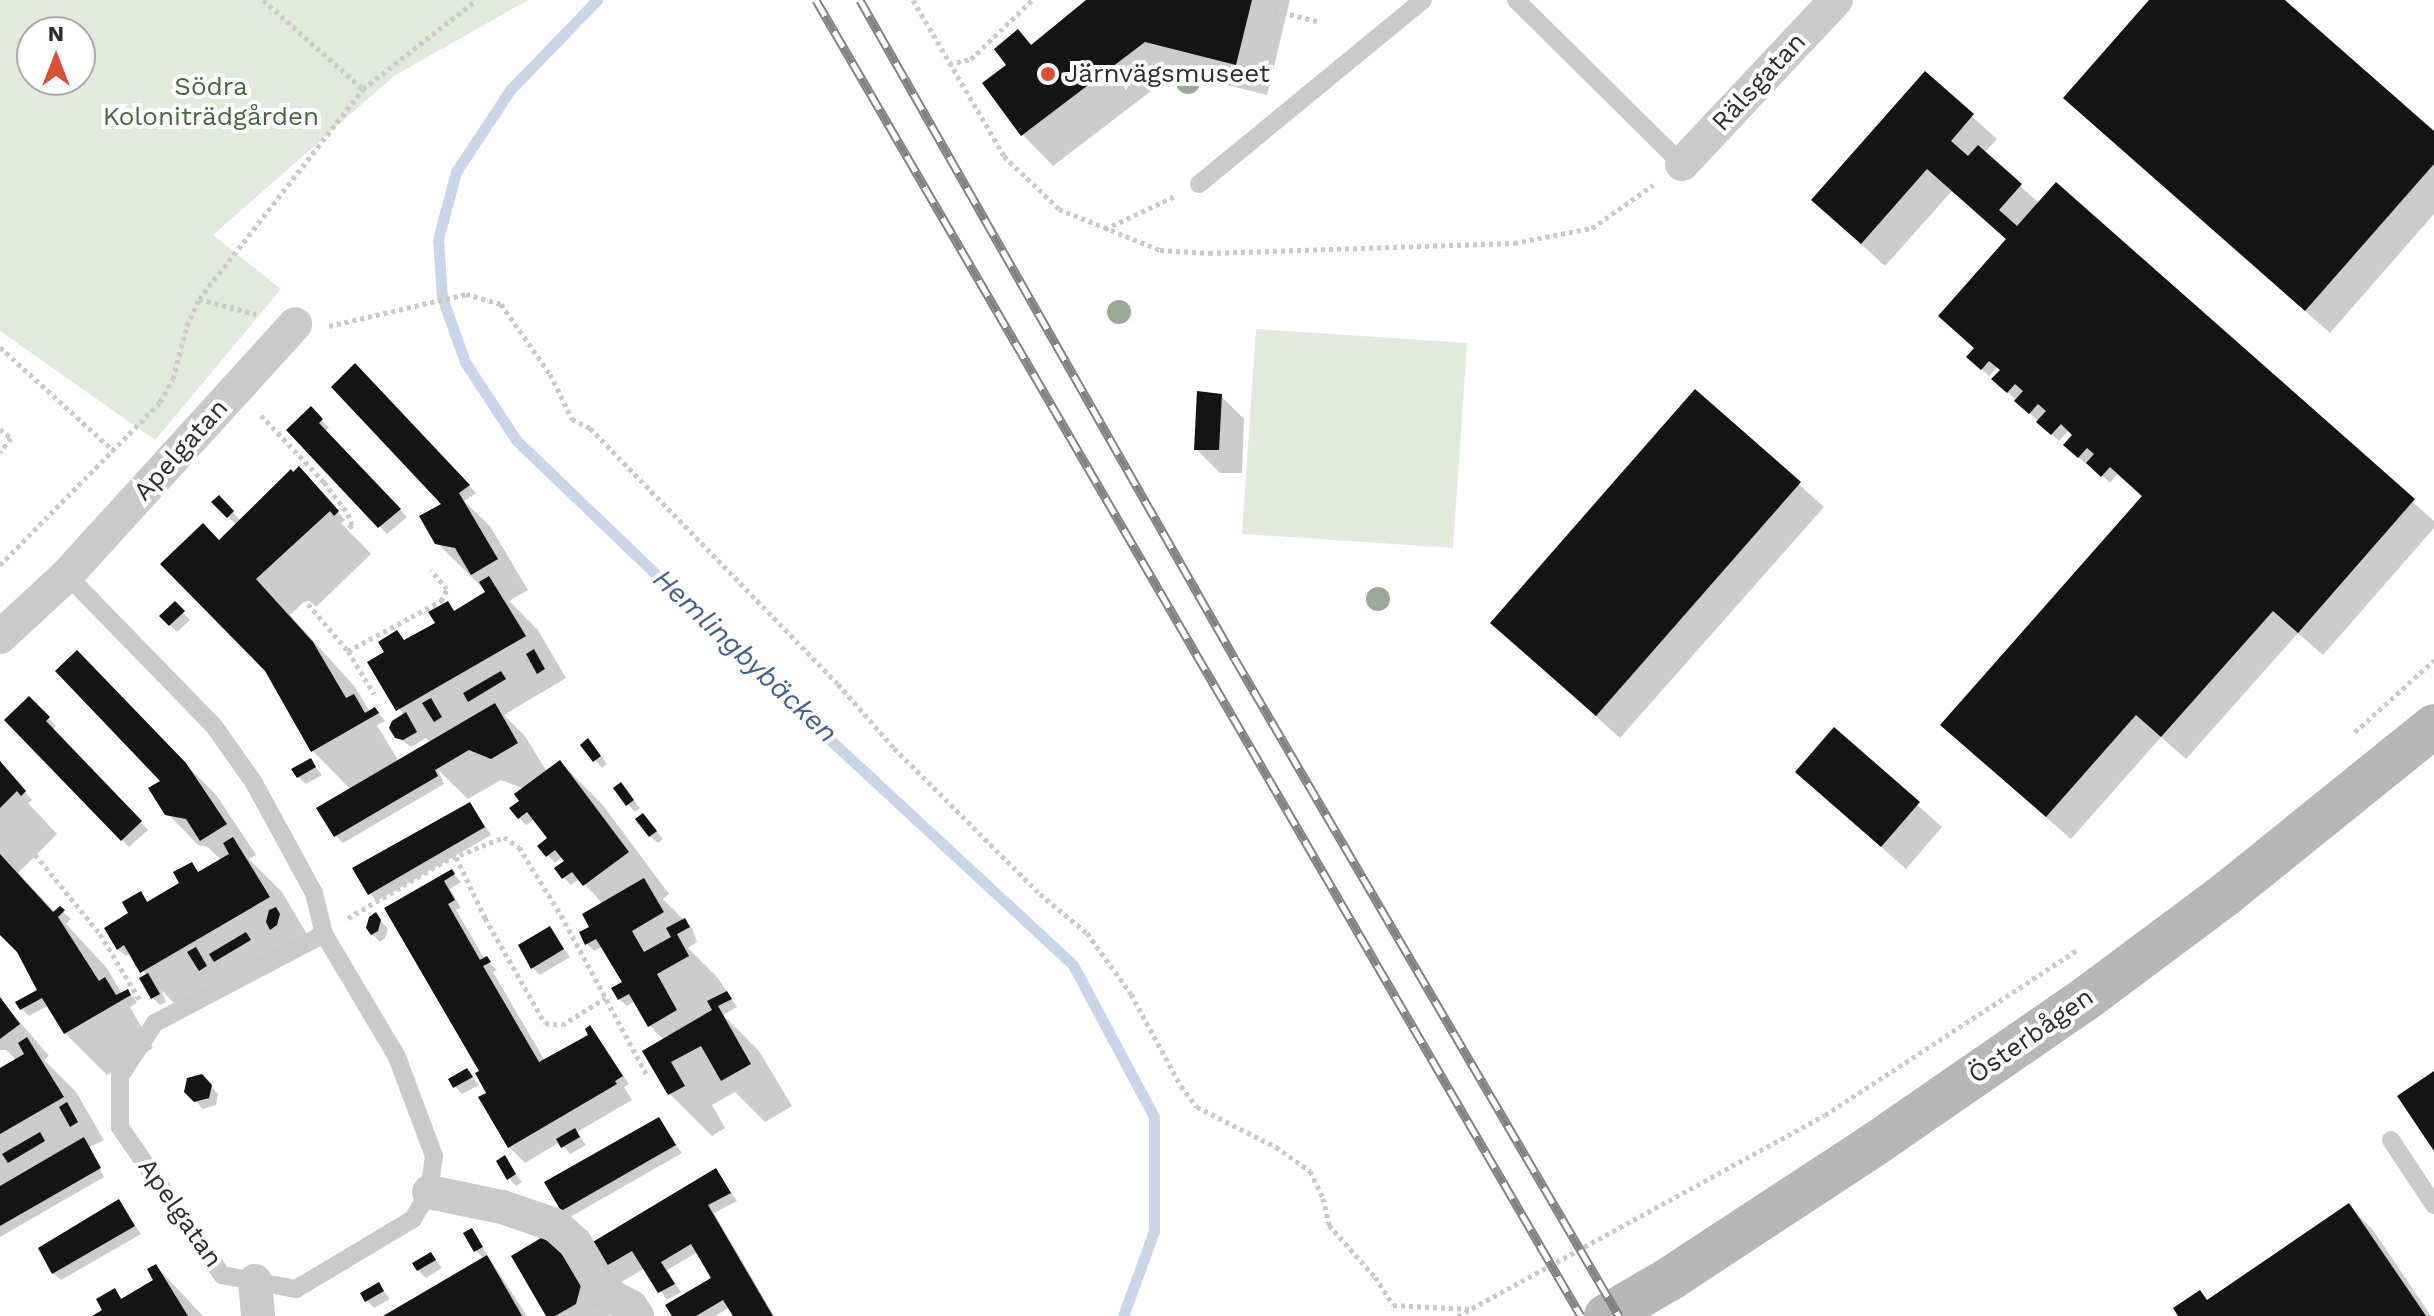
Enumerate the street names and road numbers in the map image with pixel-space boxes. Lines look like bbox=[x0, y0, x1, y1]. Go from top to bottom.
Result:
street label: Rälsgatan bbox=[1706, 26, 1812, 138]
street label: Apelgatan bbox=[127, 393, 235, 507]
street label: Österbågen bbox=[1962, 981, 2100, 1091]
street label: Apelgatan bbox=[131, 1152, 229, 1274]

